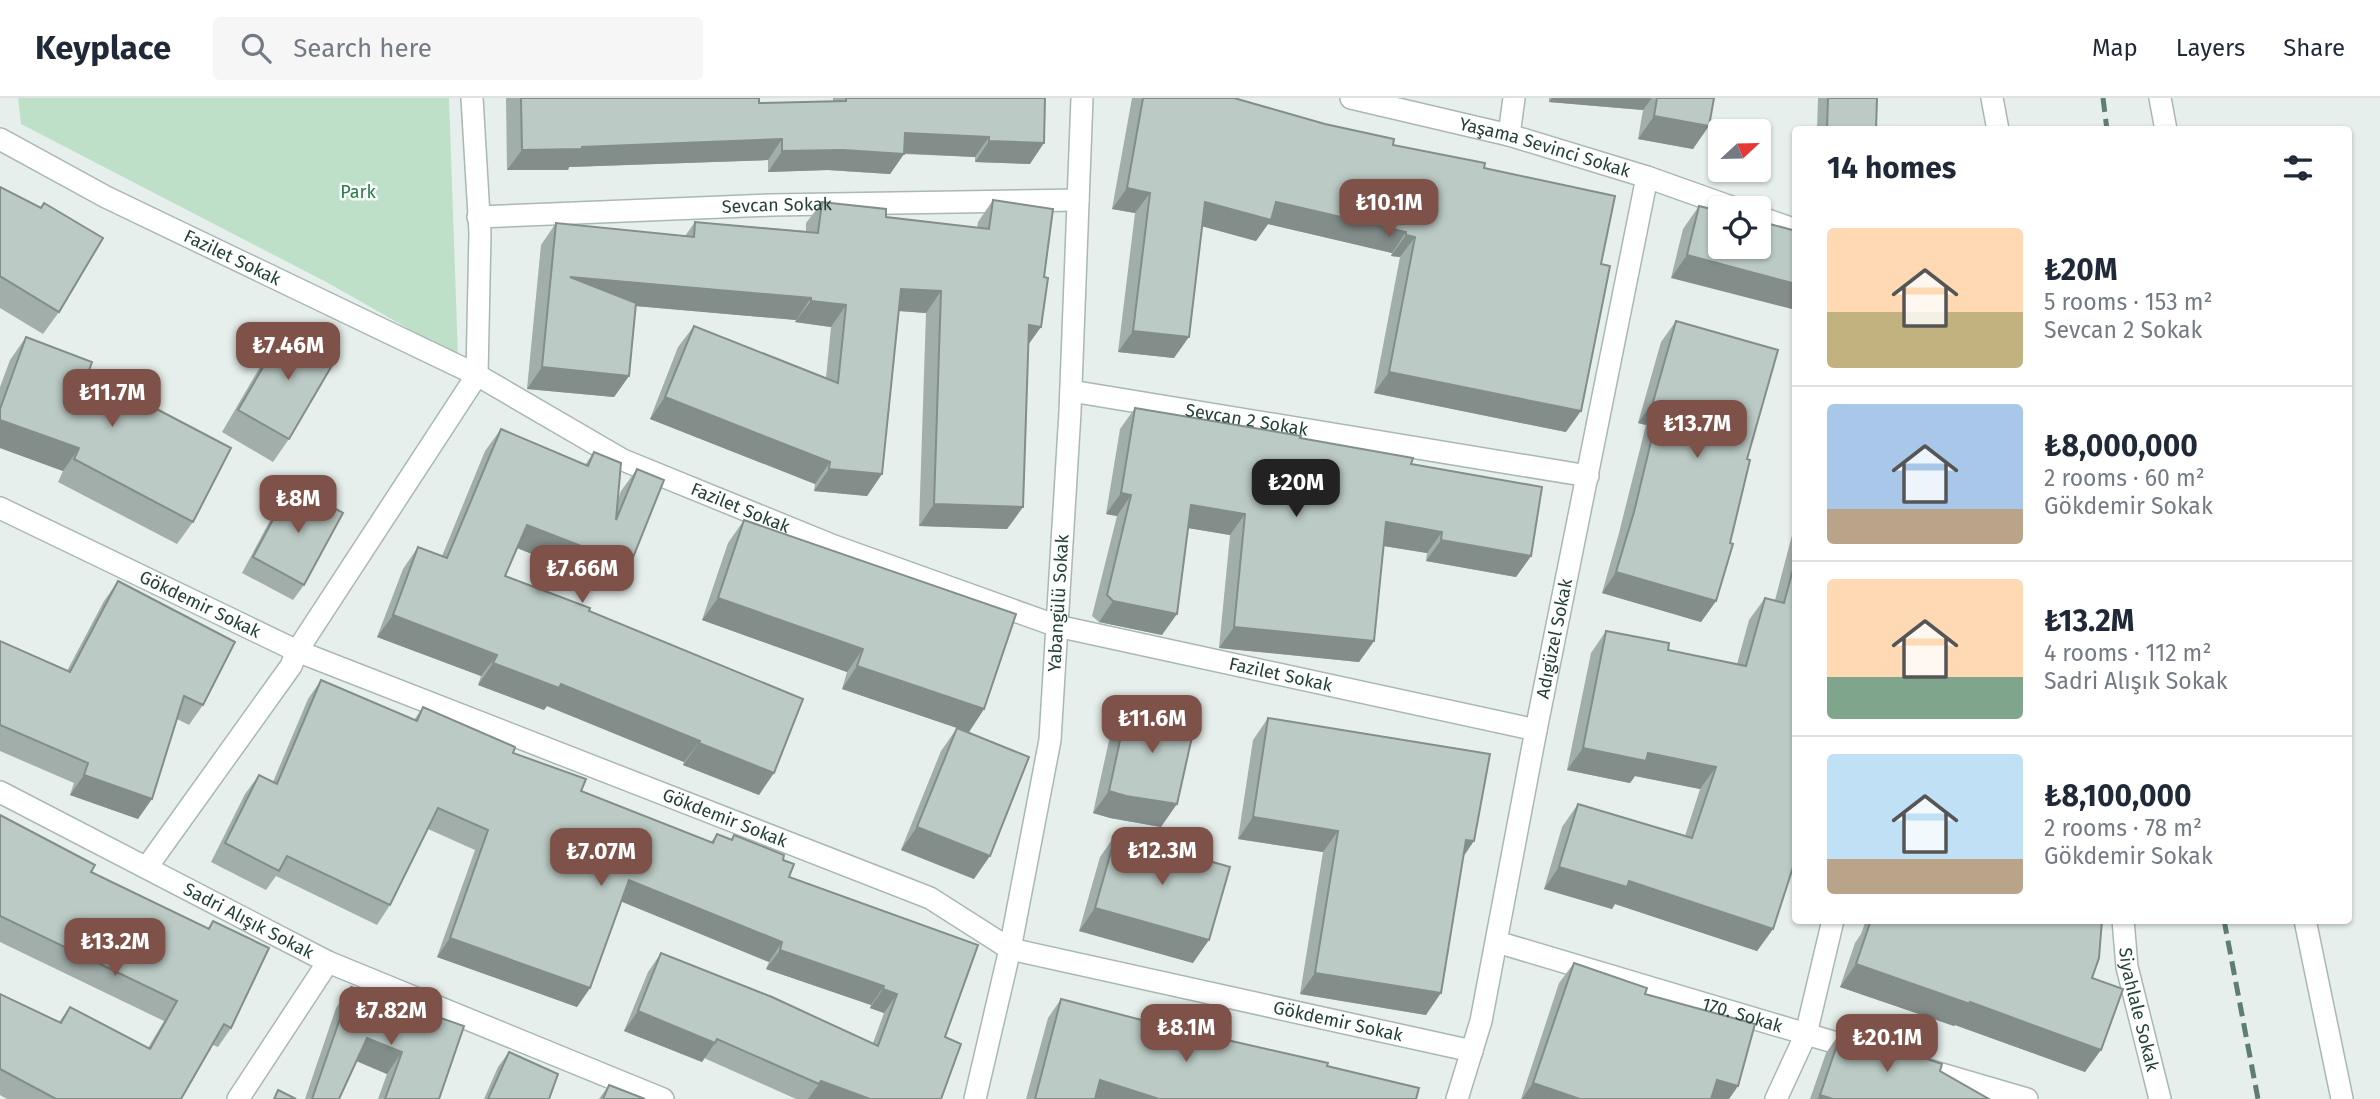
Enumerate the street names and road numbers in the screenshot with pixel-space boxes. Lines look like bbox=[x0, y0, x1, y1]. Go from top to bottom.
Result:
street label: Yaşama Sevinci Sokak bbox=[1457, 113, 1634, 183]
street label: Sevcan Sokak bbox=[721, 193, 833, 218]
street label: Fazilet Sokak bbox=[180, 225, 285, 291]
street label: Sevcan 2 Sokak bbox=[1184, 399, 1310, 441]
street label: Fazilet Sokak bbox=[688, 478, 794, 538]
street label: Yabangülü Sokak bbox=[1043, 533, 1074, 672]
street label: Gökdemir Sokak bbox=[136, 566, 265, 643]
street label: Adıgüzel Sokak bbox=[1532, 576, 1577, 700]
street label: Fazilet Sokak bbox=[1227, 653, 1335, 697]
street label: Gökdemir Sokak bbox=[659, 784, 791, 853]
street label: Sadri Alışık Sokak bbox=[180, 878, 318, 964]
street label: Siyahlale Sokak bbox=[2114, 947, 2164, 1074]
street label: 170. Sokak bbox=[1699, 993, 1786, 1038]
street label: Gökdemir Sokak bbox=[1271, 996, 1406, 1047]

